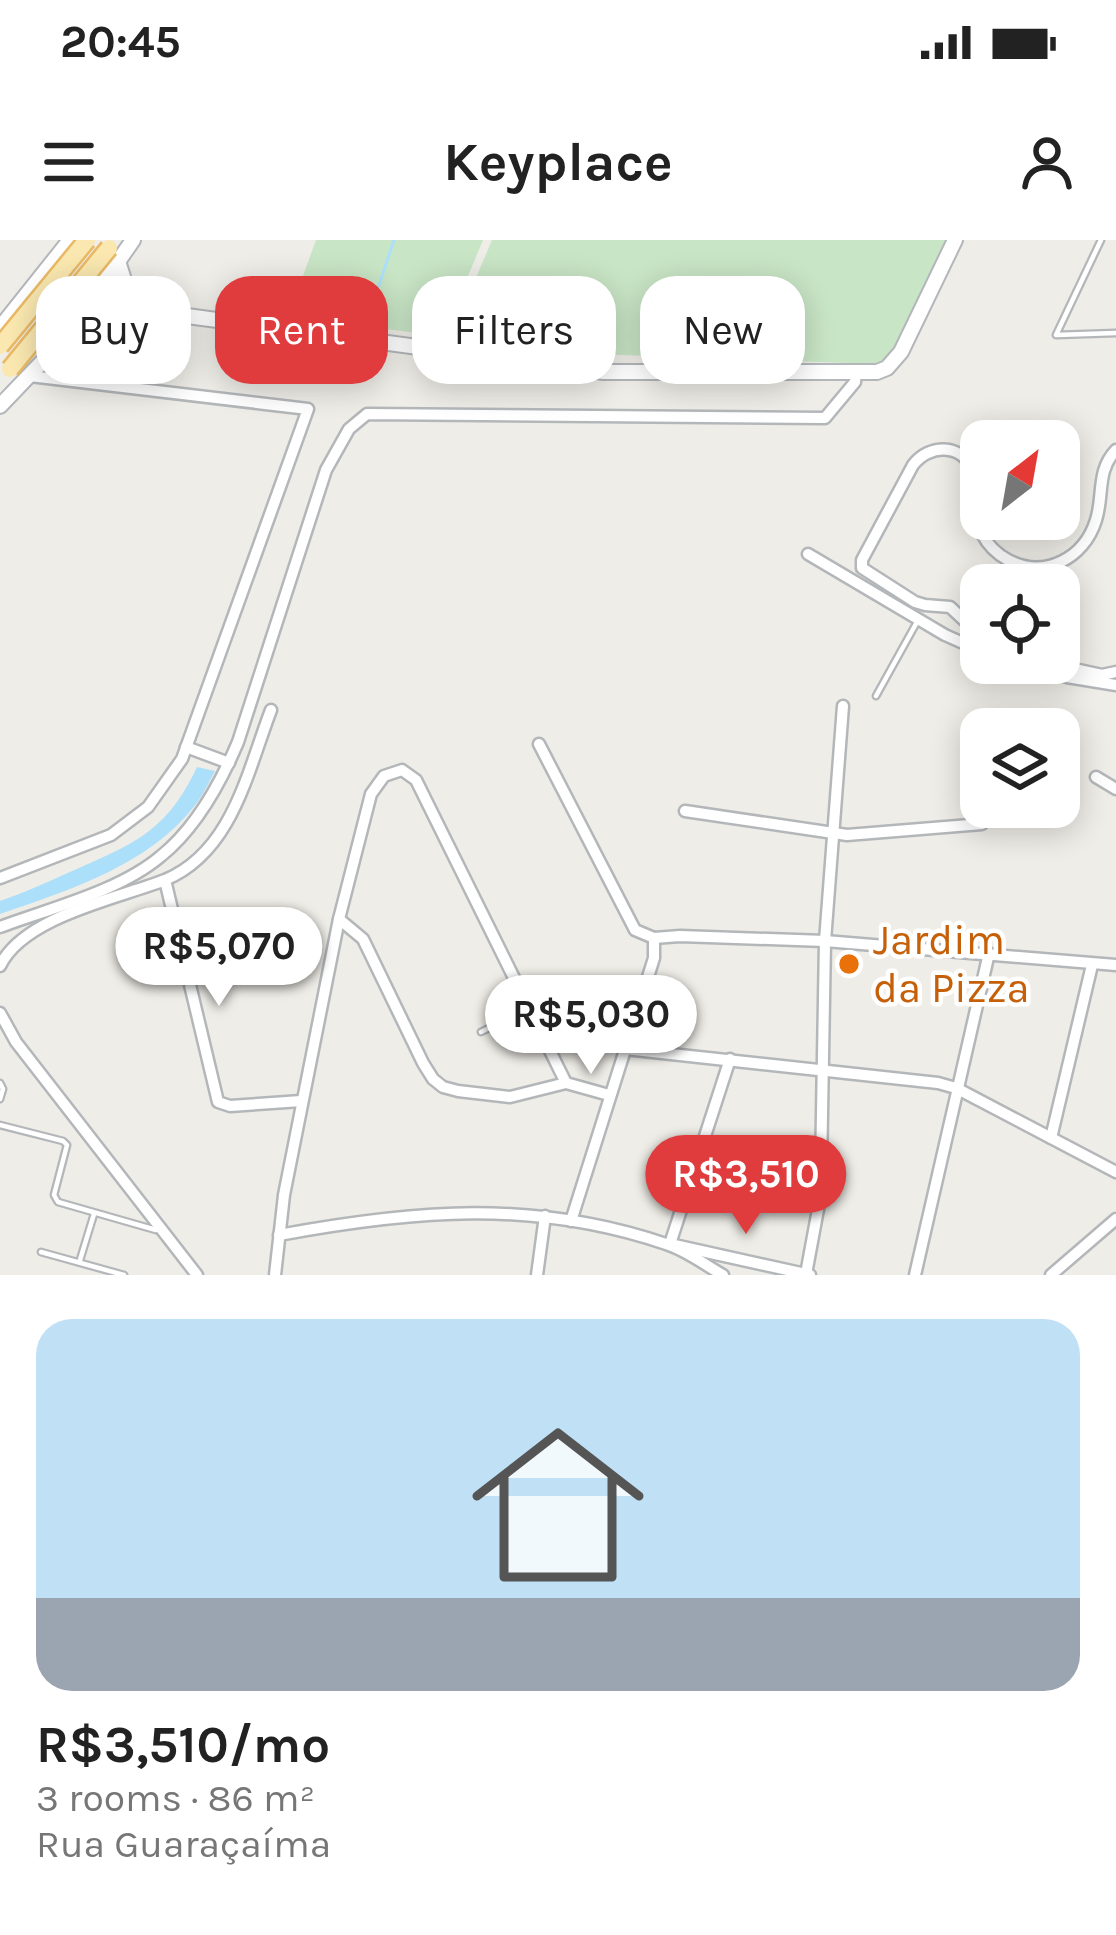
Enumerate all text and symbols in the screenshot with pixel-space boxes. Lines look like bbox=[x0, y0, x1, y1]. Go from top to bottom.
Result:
text: 20:45 bbox=[60, 16, 181, 68]
icon: menu bbox=[36, 129, 102, 195]
icon: person bbox=[1014, 129, 1080, 195]
text: Keyplace bbox=[443, 130, 673, 194]
chip: Buy bbox=[36, 276, 191, 384]
chip: Rent bbox=[215, 276, 388, 384]
chip: Filters bbox=[412, 276, 616, 384]
chip: New bbox=[640, 276, 805, 384]
north arrow bbox=[960, 420, 1080, 540]
map controls bbox=[960, 420, 1080, 828]
button: locate bbox=[960, 564, 1080, 684]
button: layers bbox=[960, 708, 1080, 828]
pin: R$5,070 bbox=[108, 907, 330, 1009]
place label: Jardim da Pizza bbox=[873, 915, 1030, 1013]
text: R$5,070 bbox=[142, 923, 296, 969]
marker: Jardim da Pizza bbox=[836, 951, 862, 977]
pin: R$5,030 bbox=[480, 975, 702, 1077]
text: R$5,030 bbox=[512, 991, 670, 1037]
pin: R$3,510 bbox=[635, 1135, 857, 1237]
text: R$3,510 bbox=[672, 1151, 820, 1197]
icon: home bbox=[450, 1397, 666, 1613]
text: R$3,510/mo bbox=[36, 1715, 330, 1775]
text: 3 rooms · 86 m² bbox=[36, 1775, 315, 1821]
text: Rua Guaraçaíma bbox=[36, 1821, 331, 1867]

